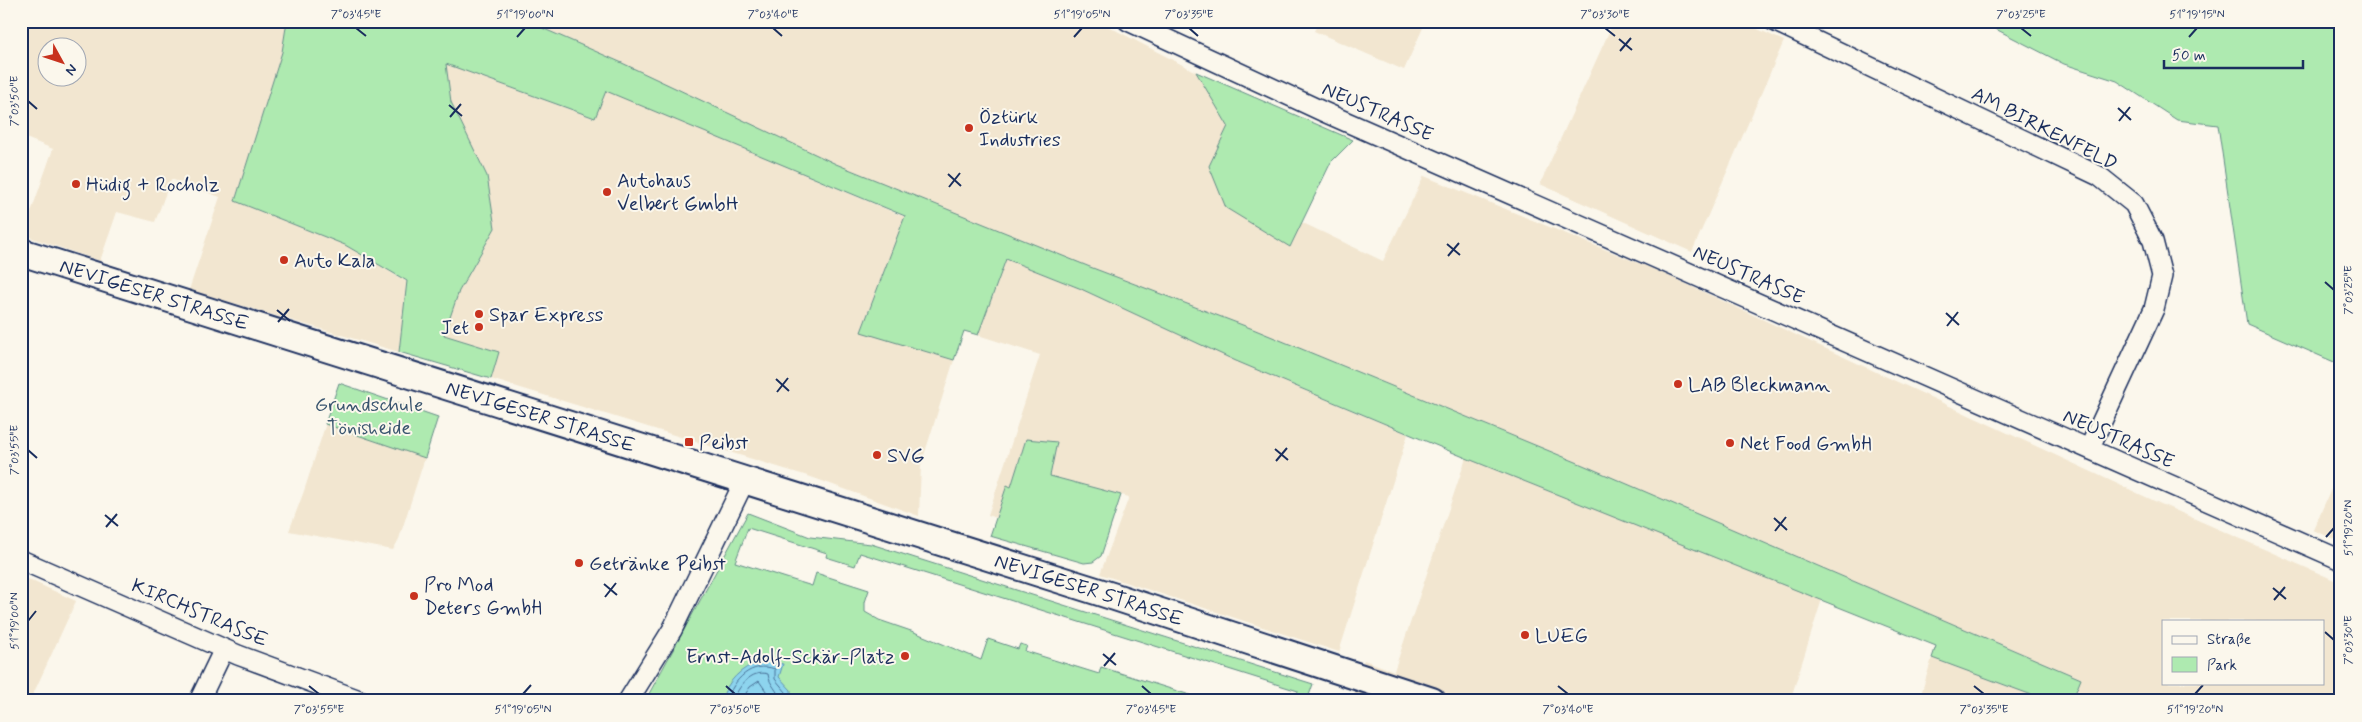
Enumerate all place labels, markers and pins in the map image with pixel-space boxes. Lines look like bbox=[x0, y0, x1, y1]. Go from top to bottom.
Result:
place label: Öztürk Industries bbox=[979, 104, 1061, 154]
marker: Öztürk Industries bbox=[963, 122, 975, 134]
place label: Autohaus Velbert GmbH bbox=[617, 168, 739, 218]
place label: Hüdig + Rocholz bbox=[86, 172, 220, 201]
marker: Hüdig + Rocholz bbox=[70, 178, 82, 190]
marker: Autohaus Velbert GmbH bbox=[601, 186, 613, 198]
place label: Auto Kala bbox=[294, 248, 375, 275]
marker: Auto Kala bbox=[278, 254, 290, 266]
place label: Spar Express bbox=[489, 302, 604, 329]
marker: Spar Express bbox=[473, 308, 485, 320]
place label: Jet bbox=[440, 315, 469, 342]
marker: Jet bbox=[473, 321, 485, 333]
place label: LAB Bleckmann bbox=[1688, 372, 1830, 399]
marker: LAB Bleckmann bbox=[1672, 378, 1684, 390]
place label: Peibst bbox=[699, 430, 749, 457]
place label: Net Food GmbH bbox=[1740, 431, 1872, 458]
marker: Peibst bbox=[683, 436, 695, 448]
marker: Net Food GmbH bbox=[1724, 437, 1736, 449]
place label: SVG bbox=[887, 443, 925, 470]
marker: SVG bbox=[871, 449, 883, 461]
place label: Getränke Peibst bbox=[589, 551, 726, 578]
marker: Getränke Peibst bbox=[573, 557, 585, 569]
place label: Pro Mod Deters GmbH bbox=[424, 572, 542, 622]
marker: Pro Mod Deters GmbH bbox=[408, 590, 420, 602]
place label: LUEG bbox=[1535, 623, 1588, 650]
marker: LUEG bbox=[1519, 629, 1531, 641]
place label: Ernst-Adolf-Sckär-Platz bbox=[686, 644, 895, 671]
marker: Ernst-Adolf-Sckär-Platz bbox=[899, 650, 911, 662]

